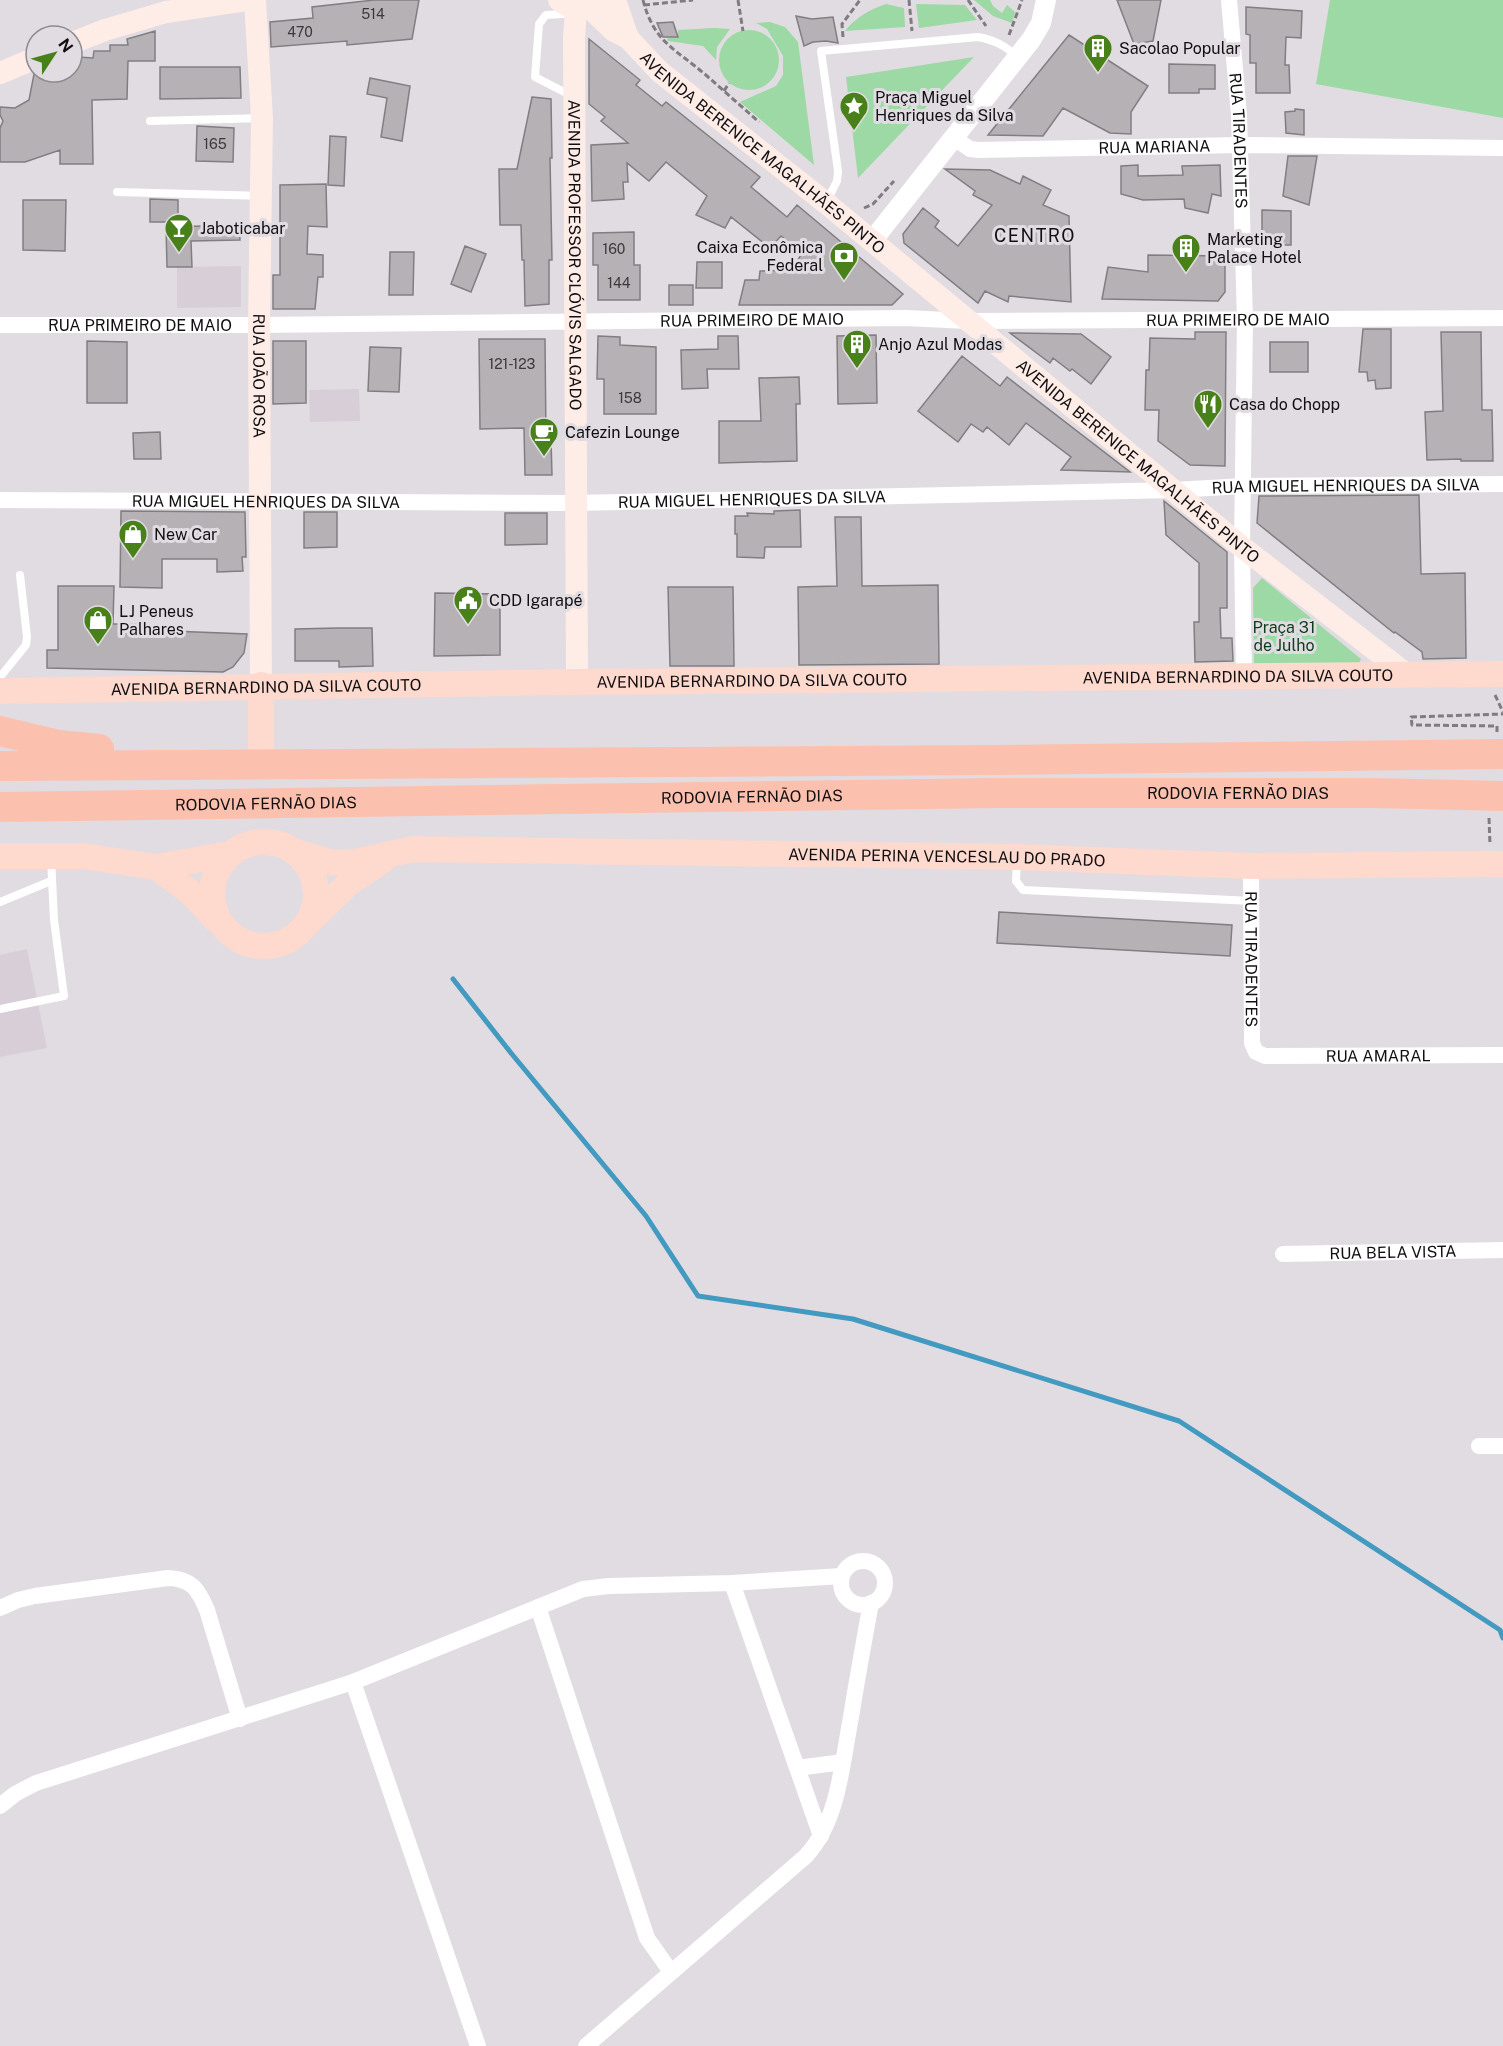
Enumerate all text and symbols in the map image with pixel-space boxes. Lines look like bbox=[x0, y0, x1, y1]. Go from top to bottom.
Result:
house number: 514 bbox=[361, 6, 385, 22]
north arrow bbox=[24, 24, 84, 84]
house number: 470 bbox=[287, 24, 313, 40]
building icon: Sacolao Popular bbox=[1082, 32, 1114, 74]
text: N bbox=[54, 35, 77, 56]
place label: Sacolao Popular bbox=[1119, 39, 1241, 58]
street label: AVENIDA BERENICE MAGALHÃES PINTO bbox=[636, 48, 889, 258]
street label: RUA TIRADENTES bbox=[1225, 72, 1251, 209]
place label: Praça Miguel Henriques da Silva bbox=[875, 88, 1014, 125]
place icon: Praça Miguel Henriques da Silva bbox=[838, 90, 870, 132]
street label: AVENIDA PROFESSOR CLÓVIS SALGADO bbox=[564, 99, 585, 410]
house number: 165 bbox=[203, 136, 227, 152]
street label: RUA MARIANA bbox=[1098, 137, 1211, 158]
bar icon: Jaboticabar bbox=[163, 212, 195, 254]
place label: Jaboticabar bbox=[200, 219, 285, 238]
district label: CENTRO bbox=[994, 225, 1076, 246]
place label: Marketing Palace Hotel bbox=[1207, 230, 1302, 267]
building icon: Marketing Palace Hotel bbox=[1170, 232, 1202, 274]
place label: Caixa Econômica Federal bbox=[697, 238, 823, 275]
bank icon: Caixa Econômica Federal bbox=[828, 240, 860, 282]
house number: 160 bbox=[603, 241, 625, 257]
house number: 144 bbox=[607, 275, 631, 291]
street label: RUA PRIMEIRO DE MAIO bbox=[660, 310, 844, 331]
street label: RUA PRIMEIRO DE MAIO bbox=[1146, 310, 1330, 330]
street label: RUA JOÃO ROSA bbox=[249, 313, 269, 438]
street label: RUA PRIMEIRO DE MAIO bbox=[48, 316, 232, 335]
building icon: Anjo Azul Modas bbox=[841, 328, 873, 370]
place label: Anjo Azul Modas bbox=[878, 335, 1002, 354]
street label: AVENIDA BERENICE MAGALHÃES PINTO bbox=[1012, 355, 1263, 567]
house number: 121-123 bbox=[489, 356, 536, 372]
restaurant icon: Casa do Chopp bbox=[1192, 388, 1224, 430]
house number: 158 bbox=[618, 390, 642, 406]
place label: Casa do Chopp bbox=[1229, 395, 1340, 414]
cafe icon: Cafezin Lounge bbox=[528, 416, 560, 458]
place label: Cafezin Lounge bbox=[565, 423, 680, 442]
street label: RUA MIGUEL HENRIQUES DA SILVA bbox=[1211, 475, 1480, 498]
street label: RUA MIGUEL HENRIQUES DA SILVA bbox=[618, 487, 886, 512]
street label: RUA MIGUEL HENRIQUES DA SILVA bbox=[132, 492, 400, 512]
shop icon: New Car bbox=[117, 518, 149, 560]
place label: New Car bbox=[154, 525, 217, 544]
public building icon: CDD Igarapé bbox=[452, 584, 484, 626]
place label: CDD Igarapé bbox=[489, 591, 583, 610]
place label: LJ Peneus Palhares bbox=[119, 602, 194, 639]
shop icon: LJ Peneus Palhares bbox=[82, 604, 114, 646]
park label: Praça 31 de Julho bbox=[1253, 618, 1315, 655]
street label: AVENIDA BERNARDINO DA SILVA COUTO bbox=[1082, 666, 1393, 688]
street label: AVENIDA BERNARDINO DA SILVA COUTO bbox=[596, 670, 907, 692]
street label: AVENIDA BERNARDINO DA SILVA COUTO bbox=[110, 675, 421, 699]
street label: RODOVIA FERNÃO DIAS bbox=[1147, 783, 1329, 803]
street label: RODOVIA FERNÃO DIAS bbox=[661, 786, 843, 808]
street label: RODOVIA FERNÃO DIAS bbox=[175, 793, 357, 815]
street label: AVENIDA PERINA VENCESLAU DO PRADO bbox=[788, 845, 1106, 870]
street label: RUA TIRADENTES bbox=[1241, 891, 1261, 1027]
street label: RUA AMARAL bbox=[1326, 1046, 1431, 1066]
street label: RUA BELA VISTA bbox=[1329, 1242, 1457, 1263]

